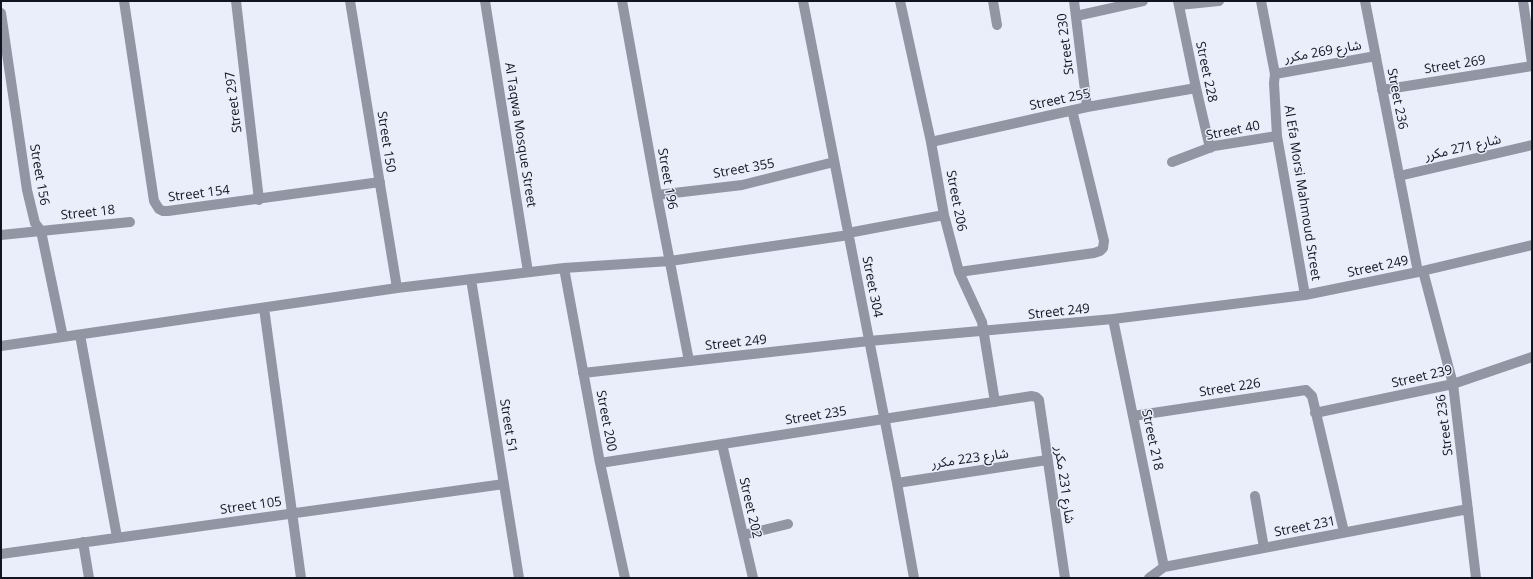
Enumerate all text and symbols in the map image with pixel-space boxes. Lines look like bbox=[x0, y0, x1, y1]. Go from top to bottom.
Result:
street label: Street 230 bbox=[1054, 12, 1078, 76]
street label: شارع 269 مكرر bbox=[1283, 38, 1363, 66]
street label: Street 228 bbox=[1192, 40, 1220, 104]
street label: Street 269 bbox=[1423, 52, 1487, 78]
street label: Al Taqwa Mosque Street bbox=[501, 61, 539, 209]
street label: Street 236 bbox=[1383, 67, 1411, 131]
street label: Street 297 bbox=[222, 70, 246, 134]
street label: Street 255 bbox=[1028, 86, 1092, 114]
street label: Al Efa Morsi Mahmoud Street bbox=[1280, 104, 1324, 282]
street label: Street 150 bbox=[373, 110, 399, 174]
street label: Street 40 bbox=[1205, 118, 1261, 144]
street label: شارع 271 مكرر bbox=[1423, 132, 1503, 164]
street label: Street 156 bbox=[26, 143, 52, 207]
street label: Street 196 bbox=[654, 147, 680, 211]
street label: Street 355 bbox=[712, 156, 776, 182]
street label: Street 206 bbox=[942, 169, 970, 233]
street label: Street 154 bbox=[167, 182, 231, 206]
street label: Street 18 bbox=[60, 202, 116, 224]
street label: Street 249 bbox=[1346, 253, 1410, 281]
street label: Street 304 bbox=[858, 255, 886, 319]
street label: Street 249 bbox=[1027, 301, 1091, 323]
street label: Street 249 bbox=[704, 332, 768, 354]
street label: Street 239 bbox=[1390, 362, 1454, 392]
street label: Street 226 bbox=[1198, 375, 1262, 401]
street label: Street 200 bbox=[592, 389, 620, 453]
street label: Street 236 bbox=[1433, 393, 1457, 457]
street label: Street 51 bbox=[496, 398, 520, 454]
street label: Street 235 bbox=[784, 403, 848, 429]
street label: Street 218 bbox=[1138, 408, 1166, 472]
street label: شارع 231 مكرر bbox=[1051, 445, 1077, 525]
street label: شارع 223 مكرر bbox=[930, 446, 1010, 472]
street label: Street 202 bbox=[735, 476, 765, 540]
street label: Street 105 bbox=[219, 494, 283, 518]
street label: Street 231 bbox=[1273, 513, 1337, 541]

